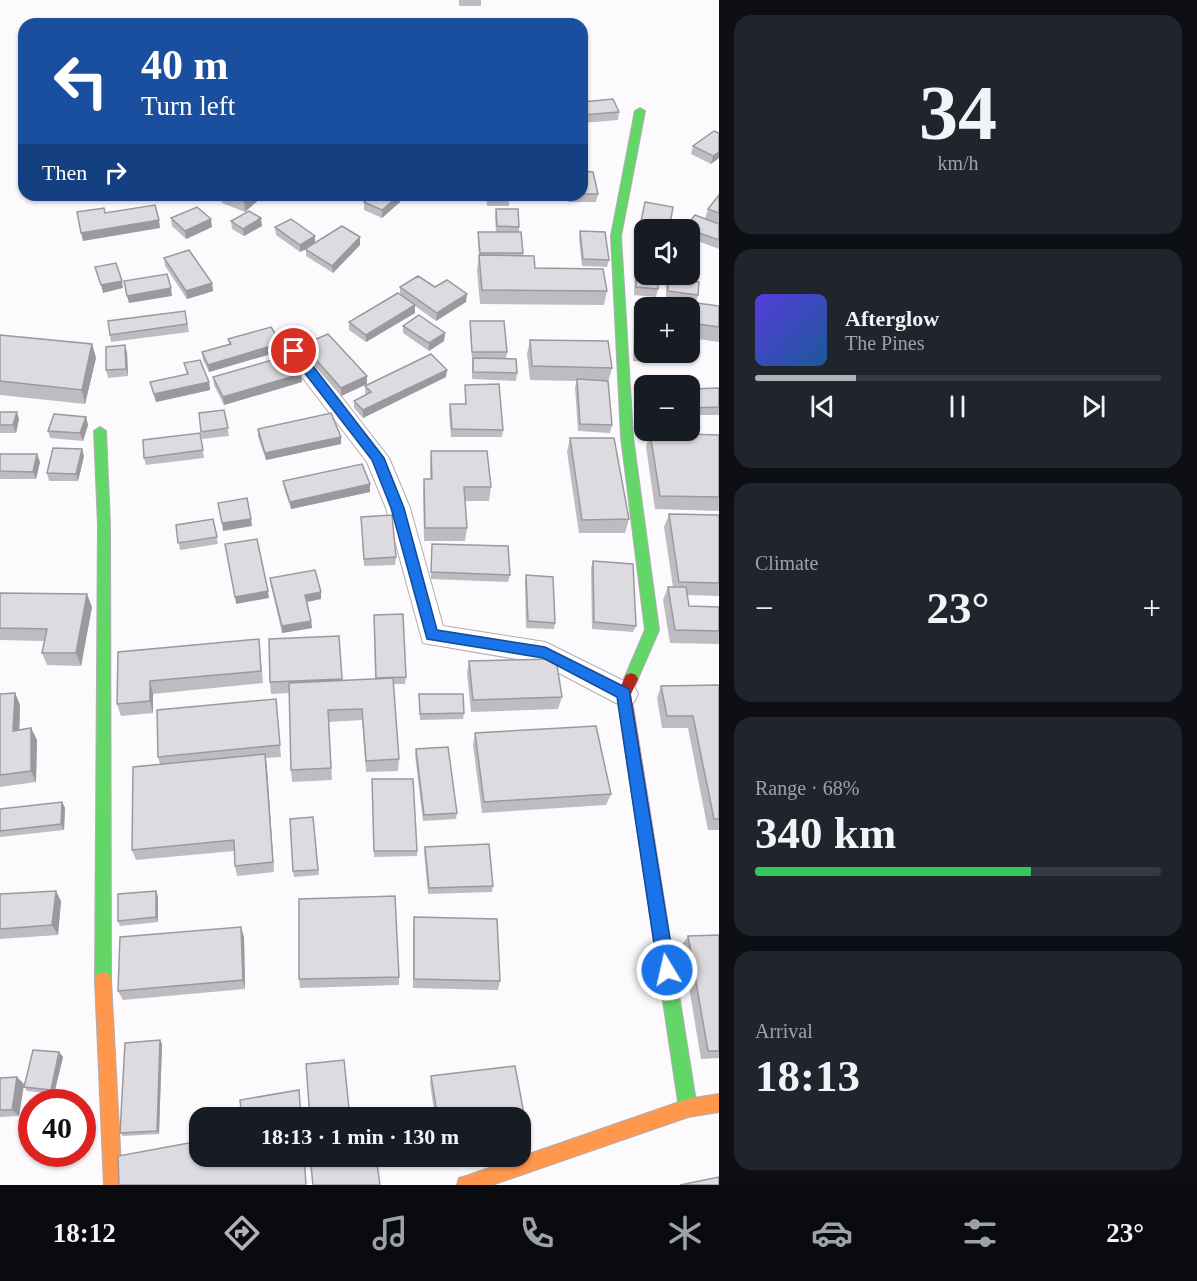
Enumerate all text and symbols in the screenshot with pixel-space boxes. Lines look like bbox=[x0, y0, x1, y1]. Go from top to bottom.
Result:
icon: left bbox=[42, 42, 120, 120]
text: 40 m bbox=[141, 42, 229, 88]
text: 34 bbox=[919, 69, 997, 156]
text: Turn left bbox=[141, 91, 235, 121]
text: km/h bbox=[937, 152, 979, 174]
icon: right bbox=[99, 156, 132, 189]
text: Then bbox=[42, 160, 87, 185]
map controls bbox=[634, 219, 700, 441]
button: sound bbox=[634, 219, 700, 285]
button: + bbox=[634, 297, 700, 363]
text: Afterglow bbox=[845, 306, 939, 331]
pin bbox=[268, 325, 319, 376]
text: The Pines bbox=[845, 332, 924, 354]
icon: arrive bbox=[277, 334, 310, 367]
button: − bbox=[634, 375, 700, 441]
icon: previous bbox=[806, 390, 839, 423]
icon: pause bbox=[941, 390, 974, 423]
icon: next bbox=[1077, 390, 1110, 423]
text: Climate bbox=[755, 552, 818, 574]
text: 23° bbox=[927, 583, 990, 633]
text: − bbox=[755, 590, 774, 626]
text: + bbox=[1142, 590, 1161, 626]
text: Range · 68% bbox=[755, 777, 859, 799]
text: 340 km bbox=[755, 808, 896, 858]
position arrow bbox=[635, 938, 699, 1002]
text: Arrival bbox=[755, 1020, 813, 1042]
text: 18:13 bbox=[755, 1051, 860, 1101]
speed limit sign: 40 bbox=[18, 1089, 96, 1167]
text: 18:13 · 1 min · 130 m bbox=[261, 1124, 459, 1149]
icon: directions bbox=[221, 1212, 263, 1254]
icon: music bbox=[369, 1212, 411, 1254]
icon: phone bbox=[516, 1212, 558, 1254]
icon: climate bbox=[664, 1212, 706, 1254]
icon: car bbox=[811, 1212, 853, 1254]
icon: filters bbox=[959, 1212, 1001, 1254]
text: 18:12 bbox=[53, 1218, 116, 1248]
text: 23° bbox=[1106, 1218, 1144, 1248]

